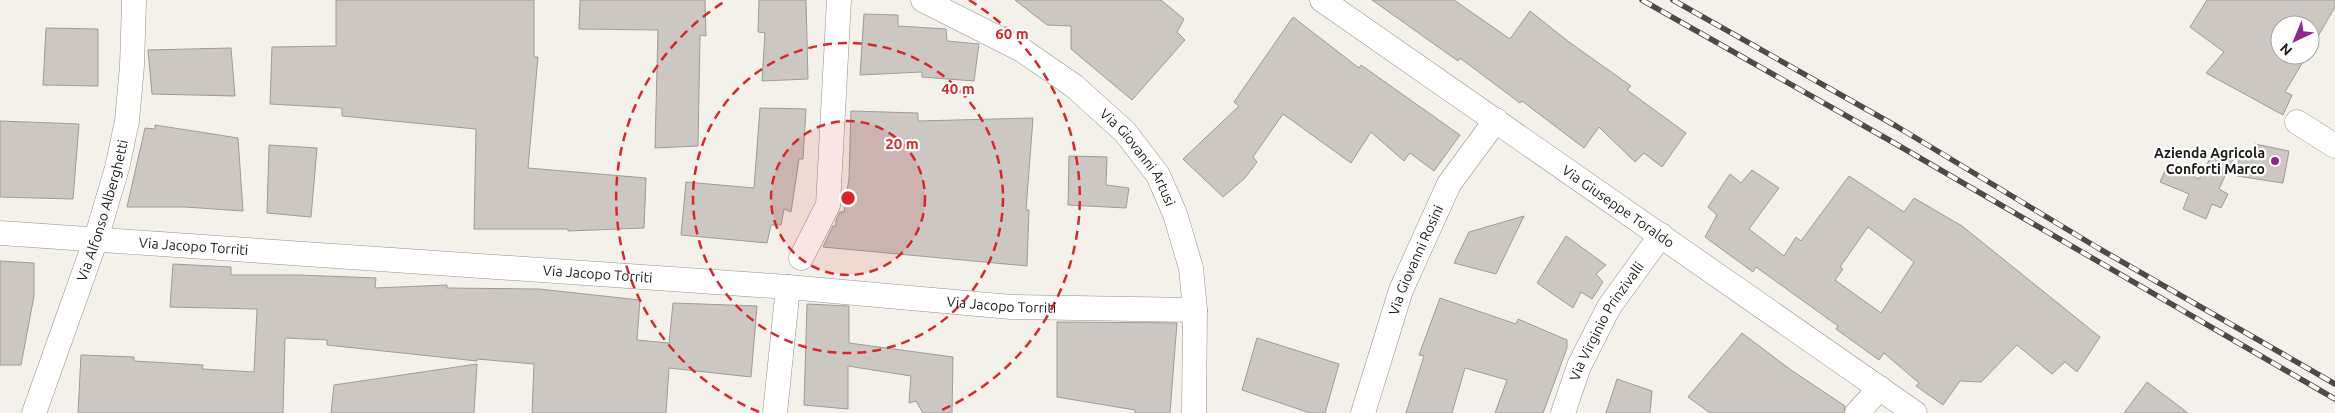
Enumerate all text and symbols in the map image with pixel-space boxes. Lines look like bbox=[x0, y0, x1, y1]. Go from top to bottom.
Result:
north arrow bbox=[2270, 15, 2320, 65]
text: 60 m bbox=[995, 25, 1029, 42]
text: N bbox=[2277, 40, 2295, 59]
text: 40 m bbox=[941, 80, 975, 97]
street label: Via Giovanni Artusi bbox=[1097, 105, 1179, 208]
text: 20 m bbox=[885, 135, 919, 152]
street label: Via Alfonso Alberghetti bbox=[74, 138, 131, 283]
place label: Azienda Agricola Conforti Marco bbox=[2154, 145, 2265, 177]
marker: Azienda Agricola Conforti Marco bbox=[2269, 155, 2281, 167]
street label: Via Giuseppe Toraldo bbox=[1559, 162, 1677, 251]
centre of rings bbox=[839, 189, 857, 207]
street label: Via Giovanni Rosini bbox=[1386, 202, 1446, 317]
street label: Via Jacopo Torriti bbox=[138, 235, 249, 258]
street label: Via Virginio Prinzivalli bbox=[1567, 259, 1647, 383]
street label: Via Jacopo Torriti bbox=[542, 262, 653, 286]
street label: Via Jacopo Torriti bbox=[946, 293, 1056, 316]

